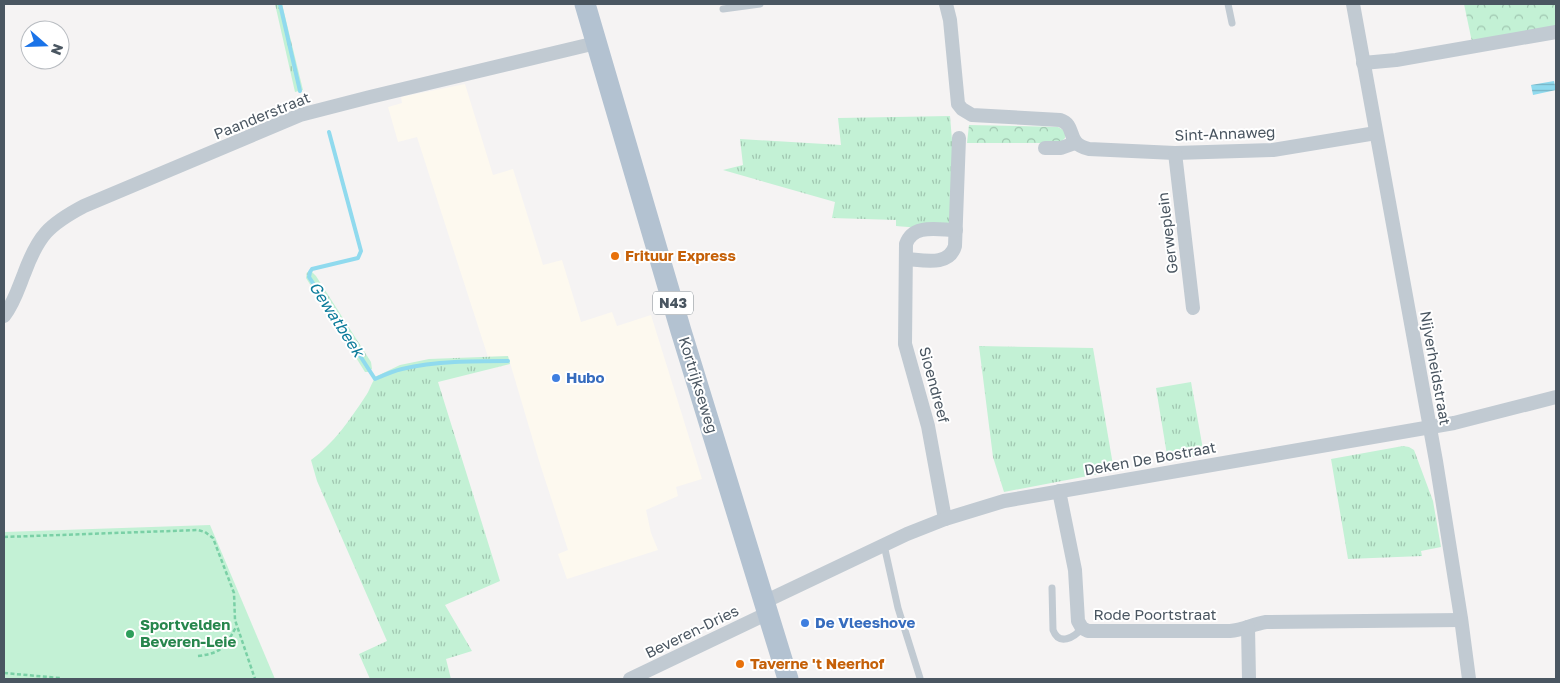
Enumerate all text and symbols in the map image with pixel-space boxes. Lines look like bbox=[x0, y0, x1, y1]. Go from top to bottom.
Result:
north arrow bbox=[20, 20, 70, 70]
text: N bbox=[48, 42, 67, 58]
street label: Paanderstraat bbox=[211, 88, 312, 143]
street label: Sint-Annaweg bbox=[1174, 122, 1276, 144]
street label: Gerweplein bbox=[1153, 191, 1181, 275]
place label: Frituur Express bbox=[625, 246, 736, 264]
marker: Frituur Express bbox=[609, 250, 621, 262]
water label: Gewatbeek bbox=[305, 278, 370, 362]
road number: N43 bbox=[653, 292, 693, 314]
street label: Nijverheidstraat bbox=[1417, 309, 1455, 426]
street label: Kortrijkseweg bbox=[676, 334, 722, 435]
street label: Sioendreef bbox=[916, 345, 954, 425]
place label: Hubo bbox=[566, 368, 605, 386]
marker: Hubo bbox=[550, 372, 562, 384]
street label: Deken De Bostraat bbox=[1083, 438, 1217, 478]
street label: Beveren-Dries bbox=[642, 601, 741, 661]
street label: Rode Poortstraat bbox=[1093, 605, 1217, 623]
place label: De Vleeshove bbox=[815, 613, 916, 631]
place label: Sportvelden Beveren-Leie bbox=[140, 615, 236, 650]
marker: De Vleeshove bbox=[799, 617, 811, 629]
marker: Sportvelden Beveren-Leie bbox=[124, 628, 136, 640]
place label: Taverne 't Neerhof bbox=[750, 654, 885, 672]
marker: Taverne 't Neerhof bbox=[734, 658, 746, 670]

